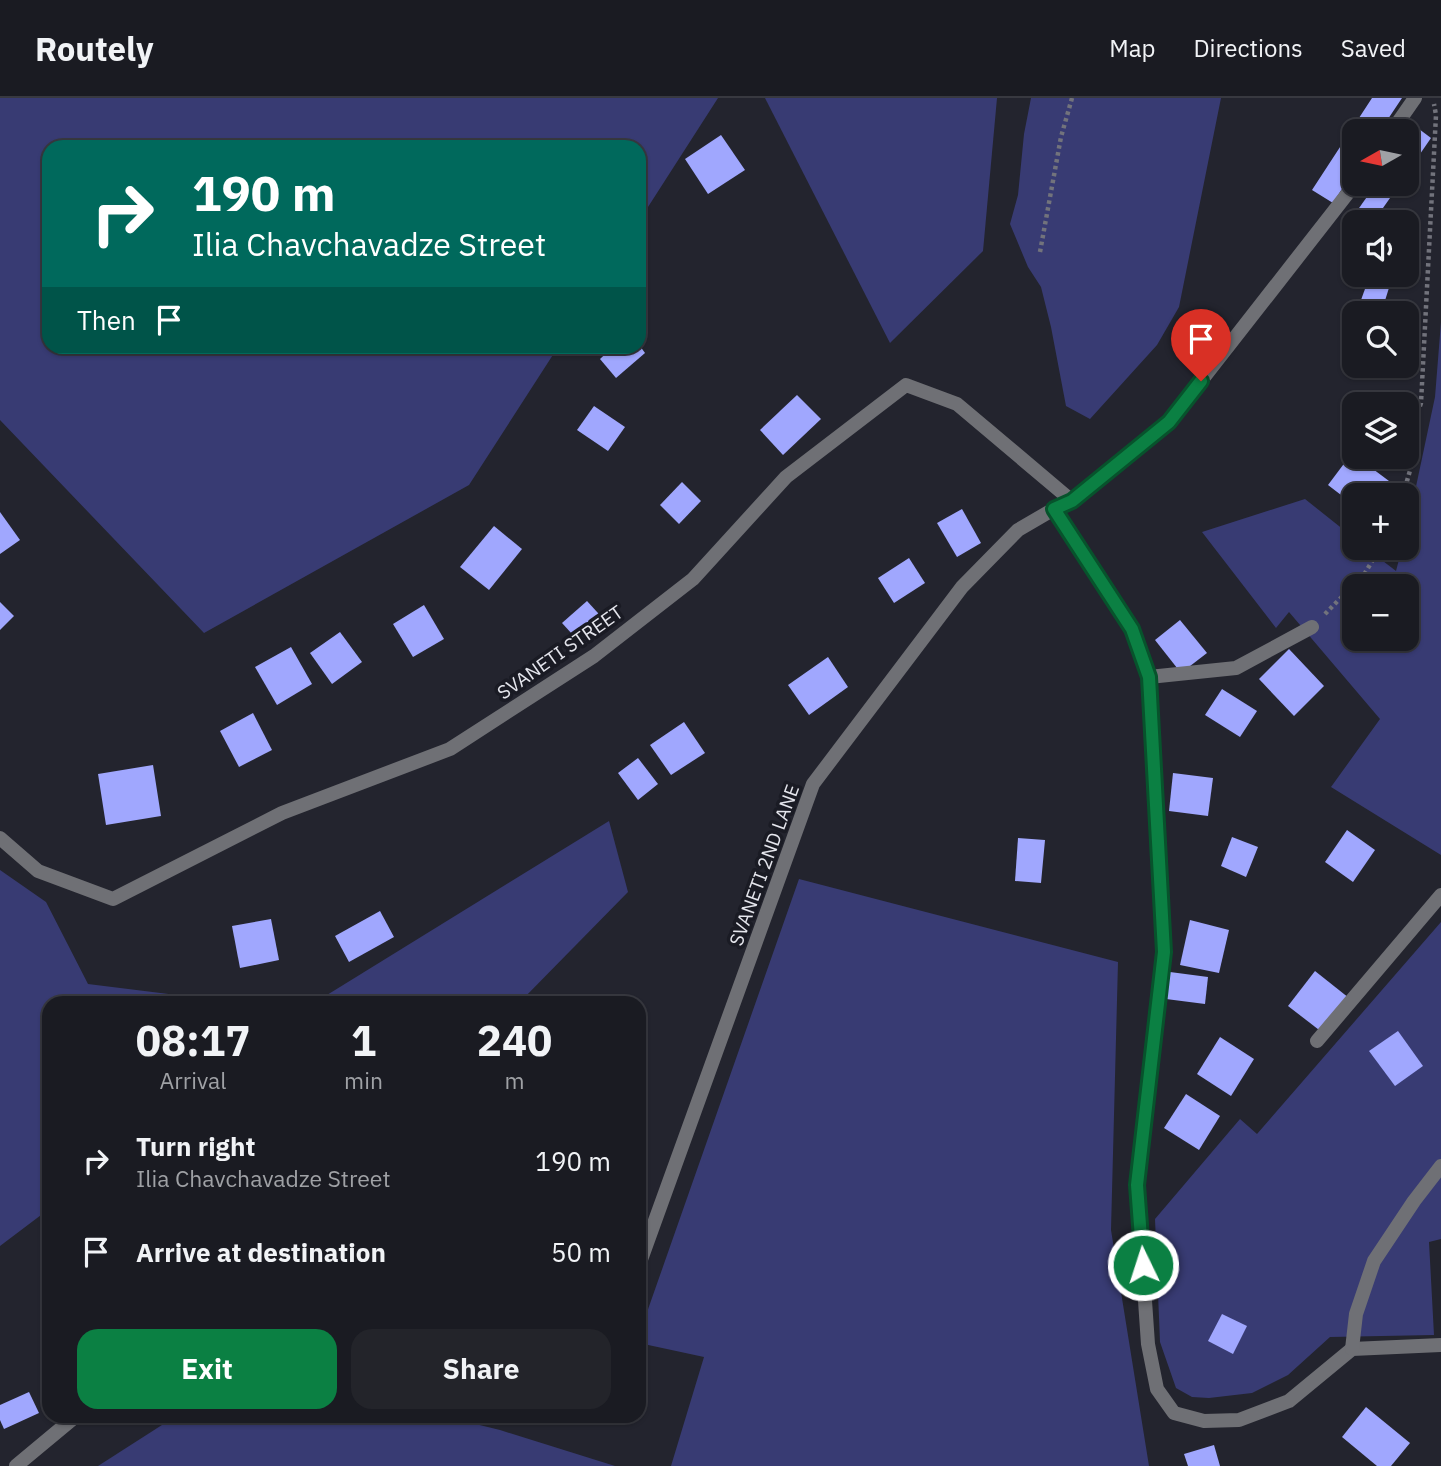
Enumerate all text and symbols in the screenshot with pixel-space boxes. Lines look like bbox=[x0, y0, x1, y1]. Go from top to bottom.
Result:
text: Routely bbox=[35, 27, 154, 70]
text: Map bbox=[1109, 32, 1155, 64]
text: Directions bbox=[1193, 32, 1303, 64]
text: Saved bbox=[1341, 32, 1406, 64]
north arrow bbox=[1342, 119, 1419, 196]
map controls bbox=[1342, 119, 1419, 651]
text: 190 m bbox=[192, 161, 336, 224]
icon: right bbox=[77, 168, 168, 259]
button: sound bbox=[1342, 210, 1419, 287]
text: Ilia Chavchavadze Street bbox=[192, 223, 546, 265]
icon: arrive bbox=[150, 301, 188, 339]
button: search bbox=[1342, 301, 1419, 378]
text: Then bbox=[77, 303, 136, 337]
pin bbox=[1171, 309, 1231, 381]
icon: arrive bbox=[1182, 320, 1220, 358]
button: layers bbox=[1342, 392, 1419, 469]
button: + bbox=[1342, 483, 1419, 560]
button: − bbox=[1342, 574, 1419, 651]
street label: SVANETI STREET bbox=[492, 600, 628, 704]
street label: SVANETI 2ND LANE bbox=[724, 781, 804, 949]
text: 08:17 bbox=[136, 1013, 250, 1068]
text: 1 bbox=[351, 1013, 376, 1068]
text: 240 bbox=[477, 1013, 552, 1068]
text: Arrival bbox=[160, 1065, 227, 1095]
text: min bbox=[344, 1065, 383, 1095]
text: m bbox=[504, 1065, 525, 1095]
text: Turn right bbox=[136, 1129, 255, 1163]
icon: right bbox=[77, 1142, 115, 1180]
text: 190 m bbox=[535, 1144, 611, 1178]
text: Ilia Chavchavadze Street bbox=[136, 1163, 391, 1193]
position arrow bbox=[1106, 1228, 1180, 1302]
icon: arrive bbox=[77, 1233, 115, 1271]
text: Arrive at destination bbox=[136, 1235, 386, 1269]
text: 50 m bbox=[551, 1235, 611, 1269]
button: Exit bbox=[77, 1329, 337, 1409]
button: Share bbox=[351, 1329, 611, 1409]

